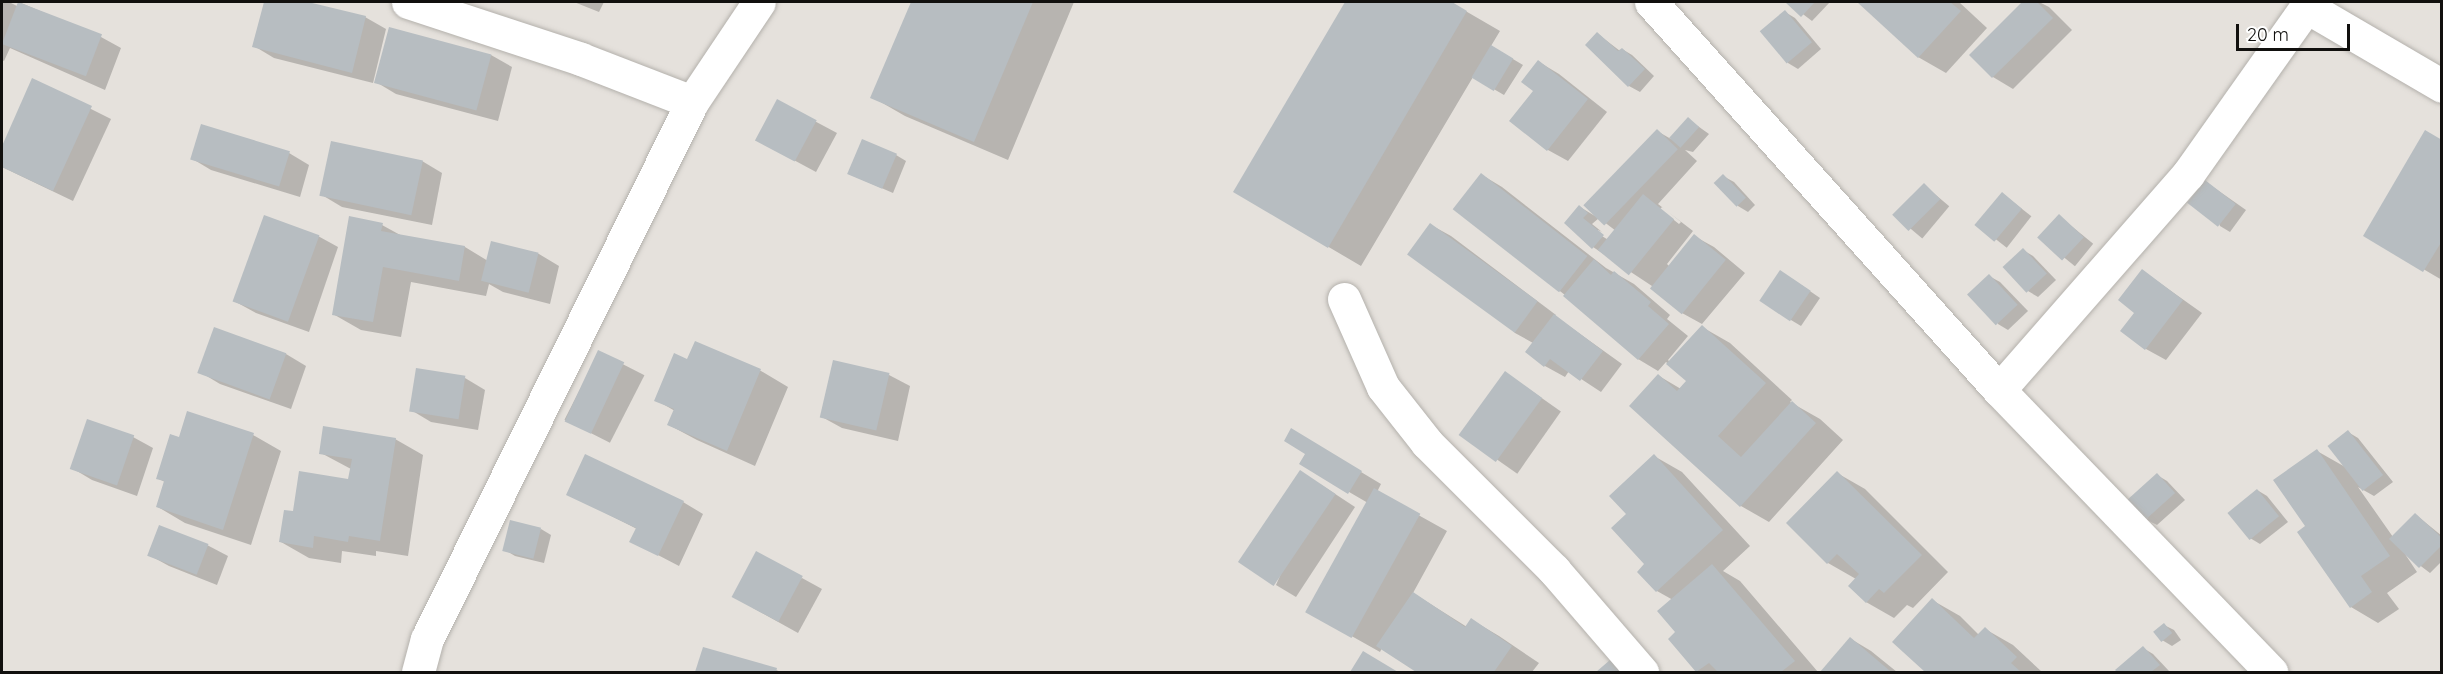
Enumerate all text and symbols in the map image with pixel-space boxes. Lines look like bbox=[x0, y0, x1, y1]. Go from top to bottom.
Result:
scale bar bbox=[2239, 12, 2353, 50]
text: 20 m bbox=[2247, 23, 2289, 46]

